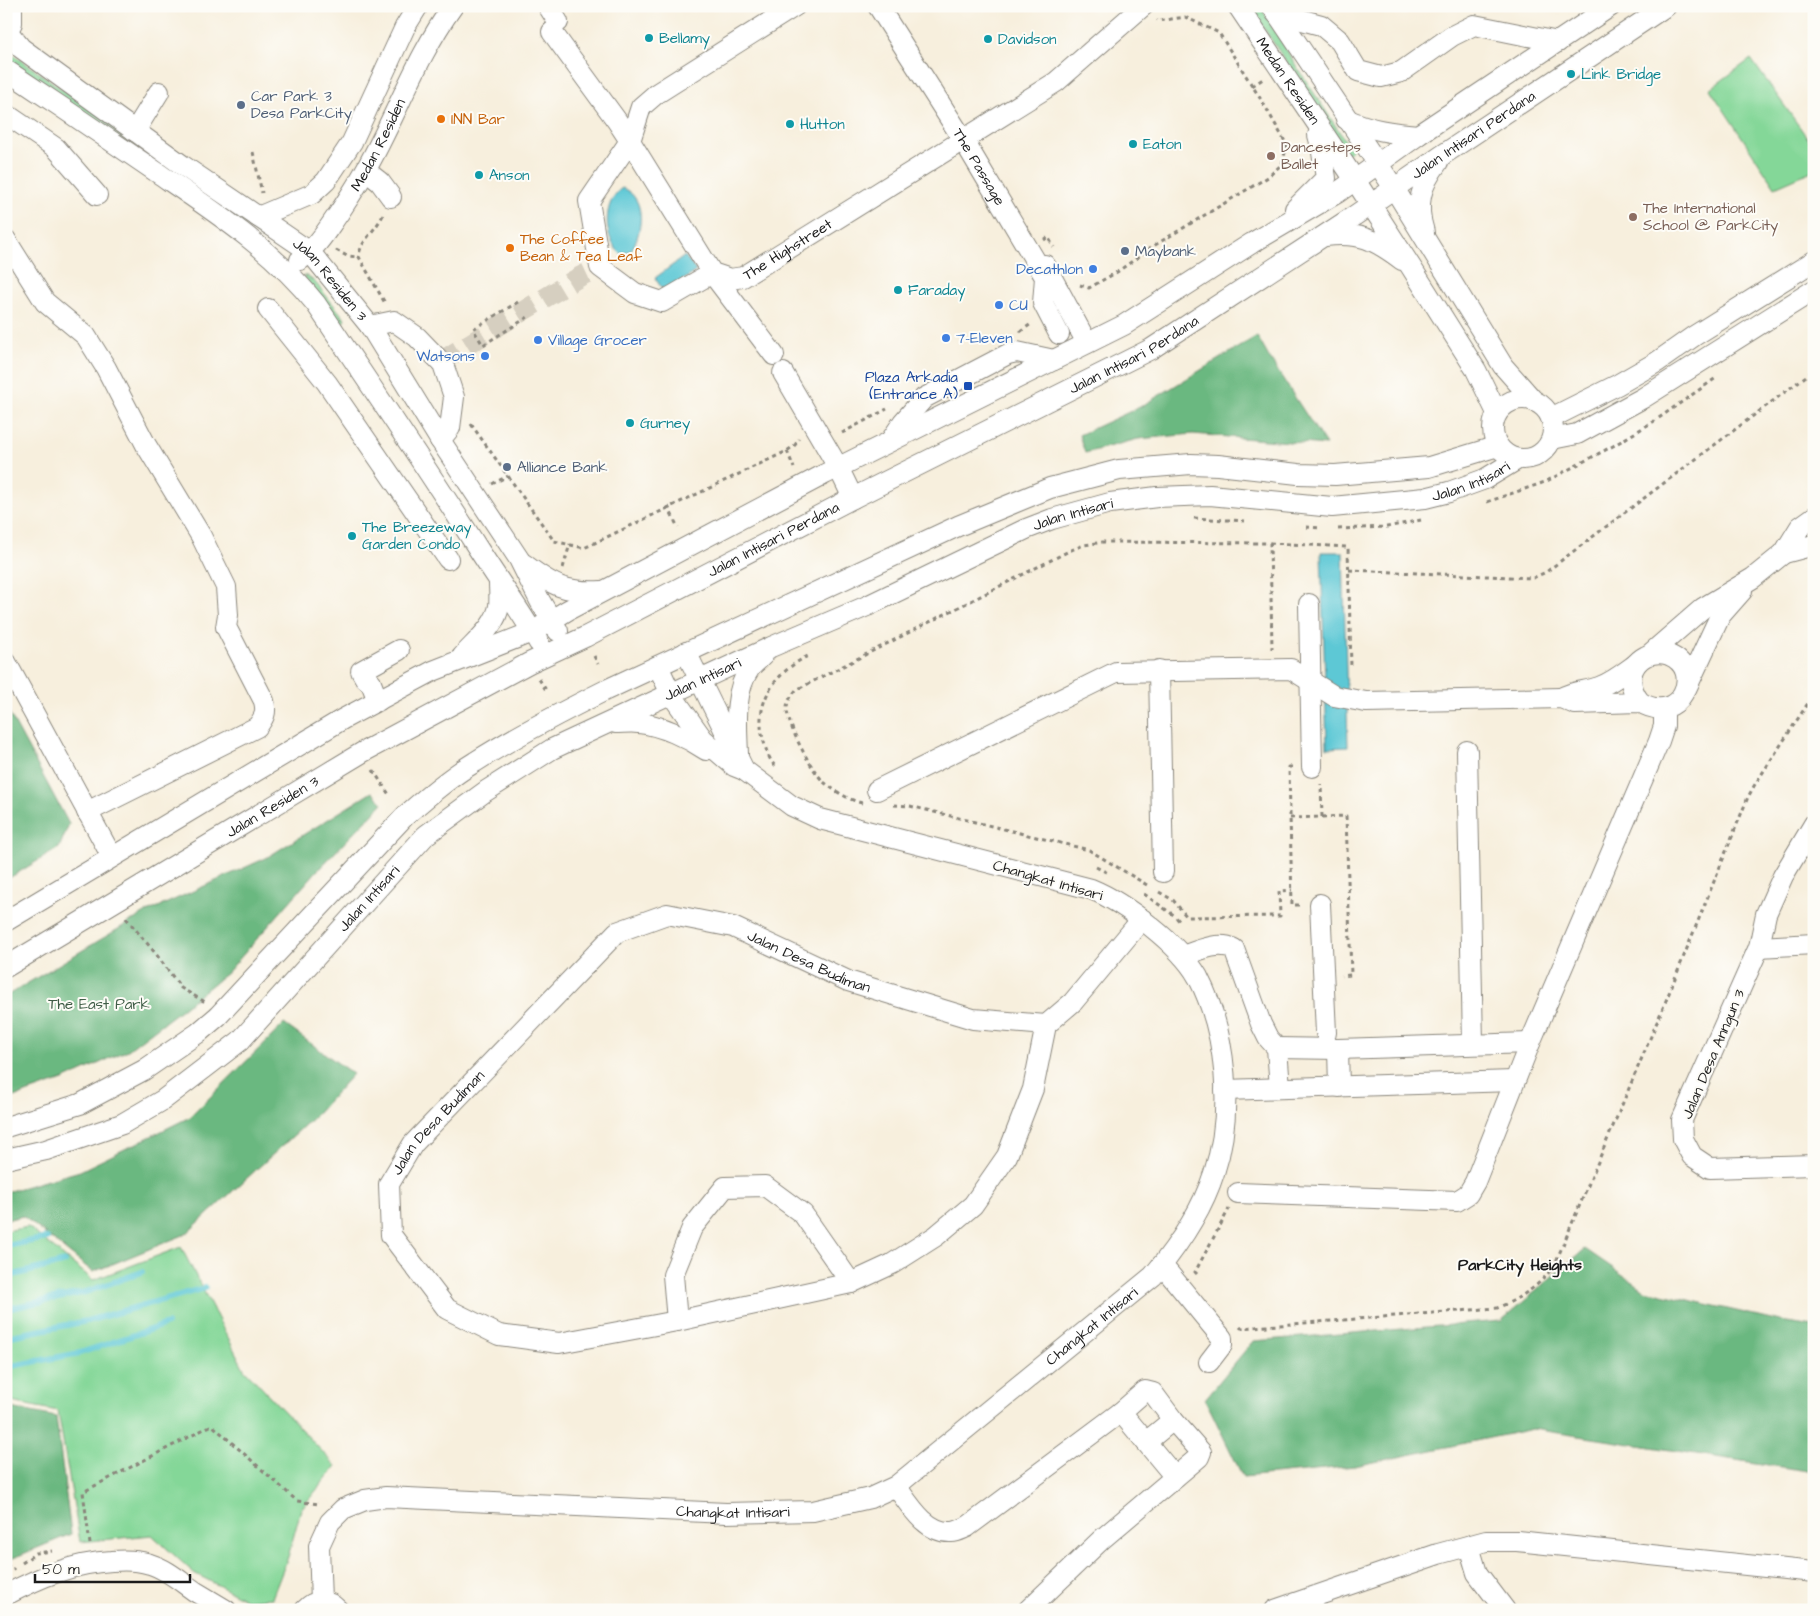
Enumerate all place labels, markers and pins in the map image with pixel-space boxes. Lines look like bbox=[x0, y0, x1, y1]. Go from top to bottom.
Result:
place label: Bellamy bbox=[659, 28, 710, 50]
place label: Davidson bbox=[998, 29, 1057, 50]
marker: Bellamy bbox=[643, 32, 655, 44]
marker: Davidson bbox=[982, 33, 994, 45]
place label: Link Bridge bbox=[1581, 64, 1661, 86]
marker: Link Bridge bbox=[1565, 68, 1577, 80]
place label: Car Park 3 Desa ParkCity bbox=[251, 86, 352, 125]
marker: Car Park 3 Desa ParkCity bbox=[235, 99, 247, 111]
place label: INN Bar bbox=[451, 109, 505, 130]
marker: INN Bar bbox=[435, 113, 447, 125]
place label: Hutton bbox=[800, 114, 845, 135]
marker: Hutton bbox=[784, 118, 796, 130]
place label: Eaton bbox=[1143, 134, 1182, 155]
place label: Dancesteps Ballet bbox=[1281, 137, 1362, 175]
marker: Eaton bbox=[1127, 138, 1139, 150]
marker: Dancesteps Ballet bbox=[1265, 150, 1277, 162]
place label: Anson bbox=[489, 165, 530, 186]
marker: Anson bbox=[473, 169, 485, 181]
place label: The International School @ ParkCity bbox=[1643, 198, 1778, 237]
marker: The International School @ ParkCity bbox=[1627, 211, 1639, 223]
place label: The Coffee Bean & Tea Leaf bbox=[520, 229, 642, 267]
place label: Maybank bbox=[1135, 241, 1196, 263]
marker: The Coffee Bean & Tea Leaf bbox=[504, 242, 516, 254]
marker: Maybank bbox=[1119, 245, 1131, 257]
place label: Decathlon bbox=[1016, 259, 1083, 280]
marker: Decathlon bbox=[1087, 263, 1099, 275]
place label: Faraday bbox=[908, 280, 965, 302]
marker: Faraday bbox=[892, 284, 904, 296]
place label: CU bbox=[1009, 295, 1028, 316]
marker: CU bbox=[993, 299, 1005, 311]
place label: 7-Eleven bbox=[956, 328, 1013, 349]
place label: Village Grocer bbox=[548, 330, 647, 352]
marker: 7-Eleven bbox=[940, 332, 952, 344]
marker: Village Grocer bbox=[532, 334, 544, 346]
place label: Watsons bbox=[416, 346, 475, 367]
marker: Watsons bbox=[479, 350, 491, 362]
place label: Plaza Arkadia (Entrance A) bbox=[865, 367, 958, 405]
marker: Plaza Arkadia (Entrance A) bbox=[962, 380, 974, 392]
place label: Gurney bbox=[640, 413, 690, 435]
marker: Gurney bbox=[624, 417, 636, 429]
place label: Alliance Bank bbox=[517, 457, 607, 478]
marker: Alliance Bank bbox=[501, 461, 513, 473]
place label: The Breezeway Garden Condo bbox=[362, 517, 472, 555]
marker: The Breezeway Garden Condo bbox=[346, 530, 358, 542]

